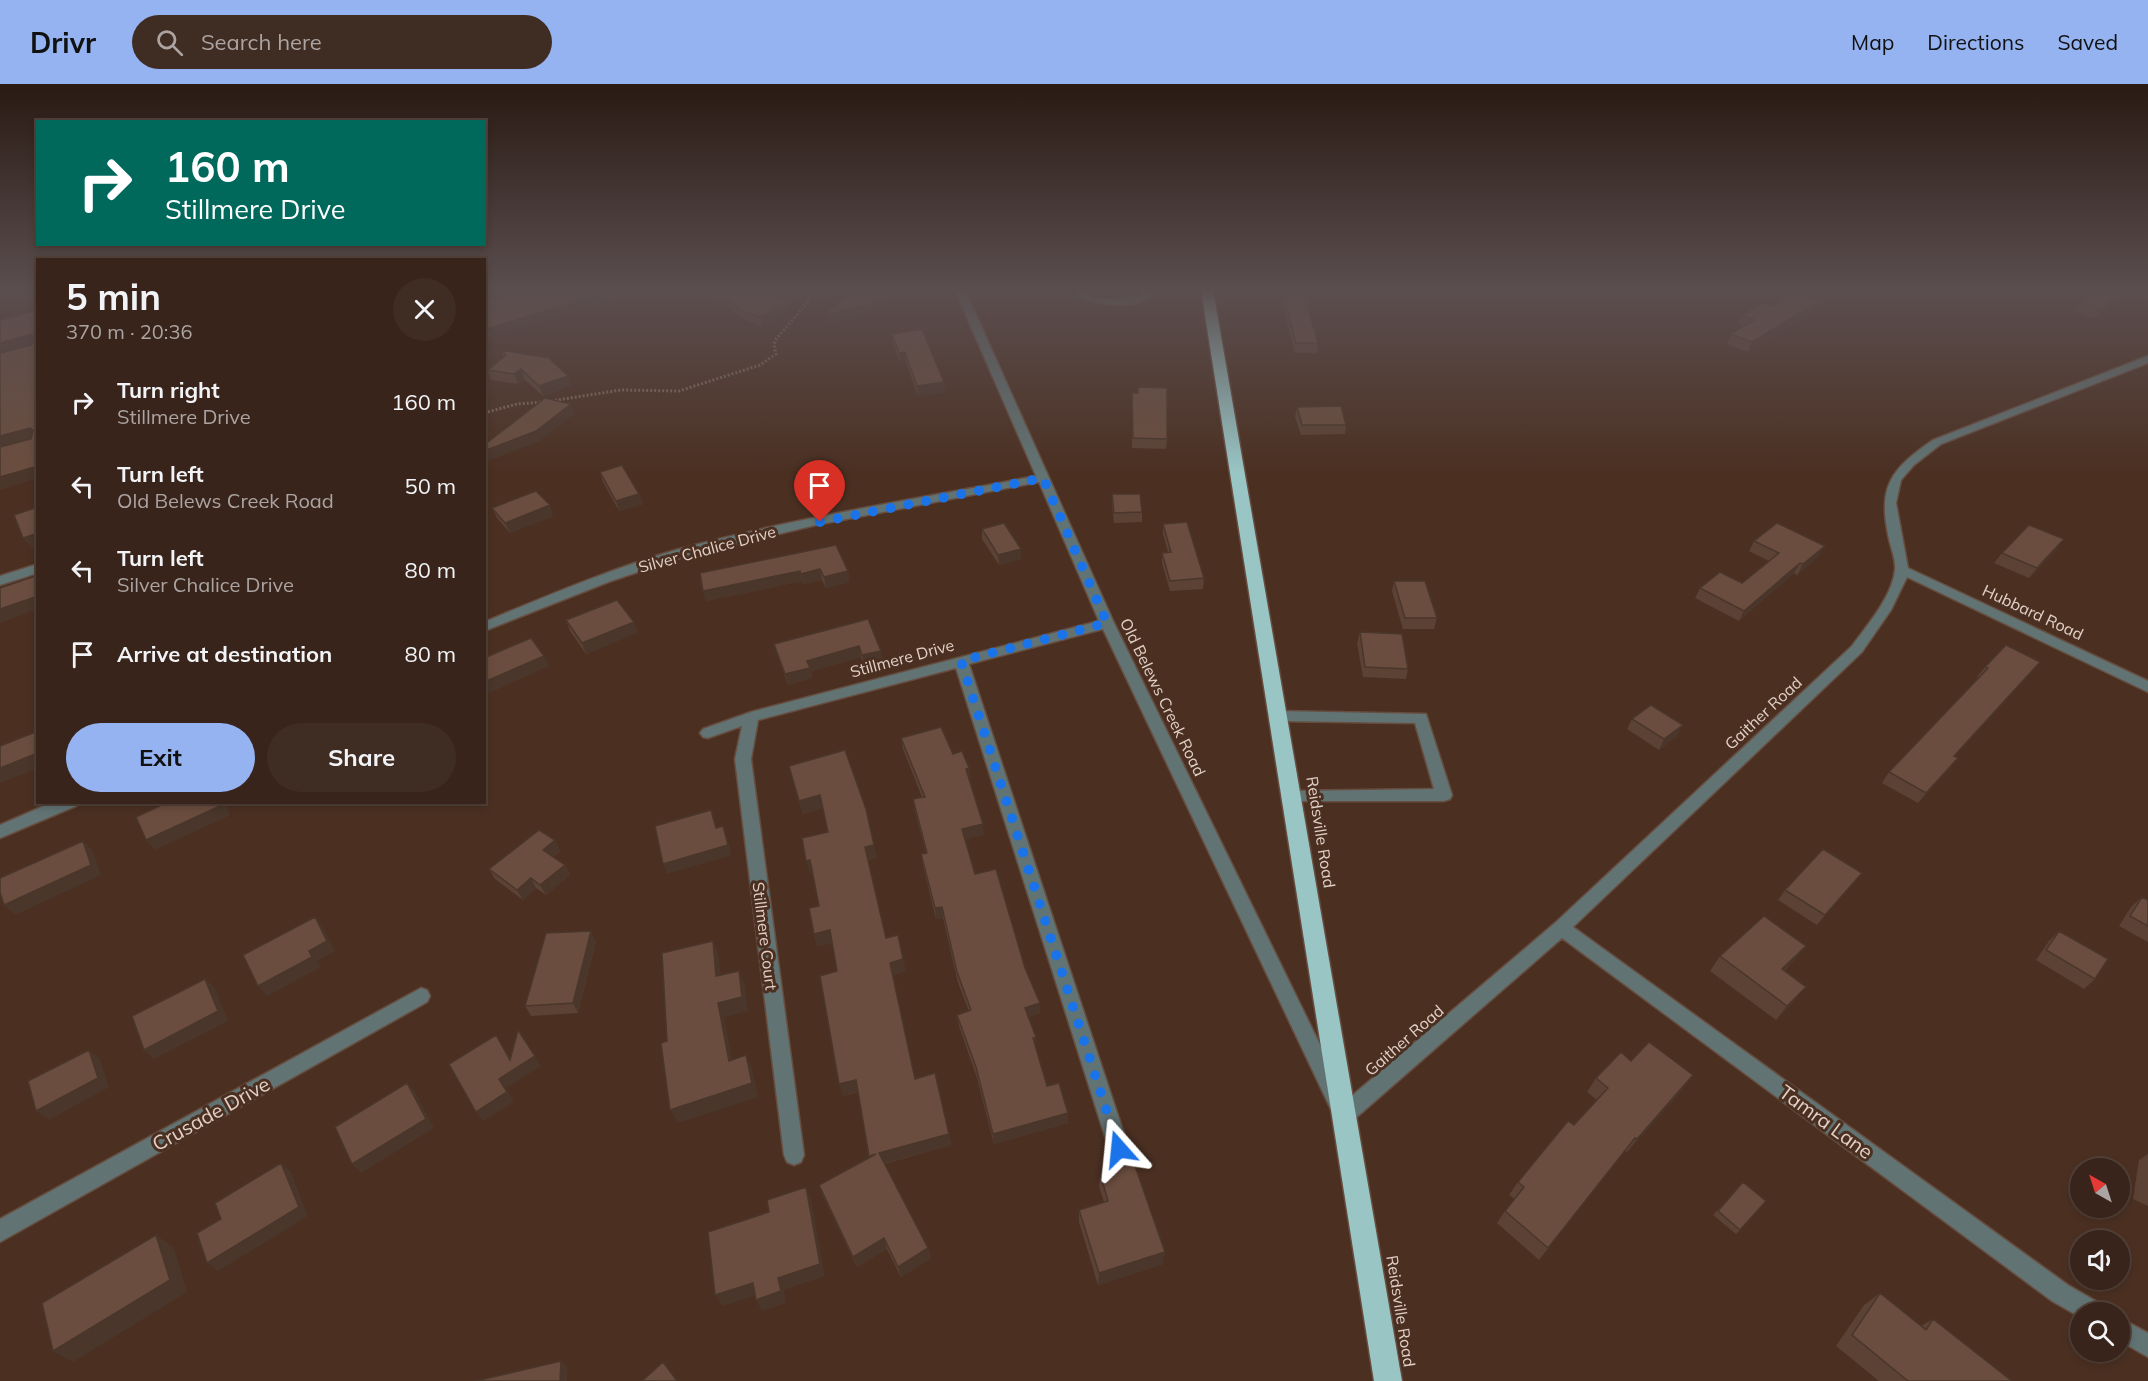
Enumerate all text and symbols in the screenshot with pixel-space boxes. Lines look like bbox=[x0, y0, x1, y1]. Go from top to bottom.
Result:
search box bbox=[132, 15, 552, 69]
text: Drivr bbox=[30, 25, 96, 60]
icon: search bbox=[153, 26, 186, 59]
text: Search here bbox=[201, 28, 322, 56]
text: Map bbox=[1851, 29, 1894, 55]
text: Directions bbox=[1927, 29, 2024, 55]
text: Saved bbox=[2057, 29, 2118, 55]
text: 160 m bbox=[165, 140, 290, 193]
icon: right bbox=[66, 144, 144, 222]
text: Stillmere Drive bbox=[165, 192, 345, 226]
text: 5 min bbox=[66, 274, 161, 319]
button: close bbox=[393, 278, 456, 341]
text: 370 m · 20:36 bbox=[66, 319, 192, 344]
text: Turn right bbox=[117, 376, 220, 404]
icon: right bbox=[66, 386, 99, 419]
text: 160 m bbox=[391, 388, 456, 416]
text: Stillmere Drive bbox=[117, 404, 251, 429]
text: Turn left bbox=[117, 460, 204, 488]
pin bbox=[794, 460, 845, 522]
icon: arrive bbox=[803, 469, 836, 502]
icon: left bbox=[66, 470, 99, 503]
text: 50 m bbox=[405, 472, 456, 500]
text: Old Belews Creek Road bbox=[117, 488, 334, 513]
street label: Silver Chalice Drive bbox=[636, 521, 778, 577]
text: Turn left bbox=[117, 544, 204, 572]
icon: left bbox=[66, 554, 99, 587]
text: 80 m bbox=[405, 556, 456, 584]
text: Silver Chalice Drive bbox=[117, 572, 294, 597]
street label: Hubbard Road bbox=[1979, 580, 2087, 644]
street label: Old Belews Creek Road bbox=[1116, 615, 1210, 779]
street label: Stillmere Drive bbox=[848, 634, 956, 682]
icon: arrive bbox=[66, 638, 99, 671]
text: Arrive at destination bbox=[117, 640, 332, 668]
text: 80 m bbox=[405, 640, 456, 668]
street label: Gaither Road bbox=[1720, 672, 1806, 754]
button: Exit bbox=[66, 723, 255, 792]
button: Share bbox=[267, 723, 456, 792]
street label: Reidsville Road bbox=[1302, 775, 1340, 889]
street label: Stillmere Court bbox=[748, 881, 782, 992]
street label: Gaither Road bbox=[1360, 1000, 1448, 1080]
street label: Crusade Drive bbox=[147, 1071, 274, 1156]
street label: Tamra Lane bbox=[1774, 1079, 1878, 1164]
position arrow bbox=[1087, 1117, 1151, 1181]
north arrow bbox=[2070, 1158, 2130, 1218]
map controls bbox=[2070, 1158, 2130, 1362]
button: sound bbox=[2070, 1230, 2130, 1290]
street label: Reidsville Road bbox=[1382, 1254, 1420, 1368]
button: search bbox=[2070, 1302, 2130, 1362]

